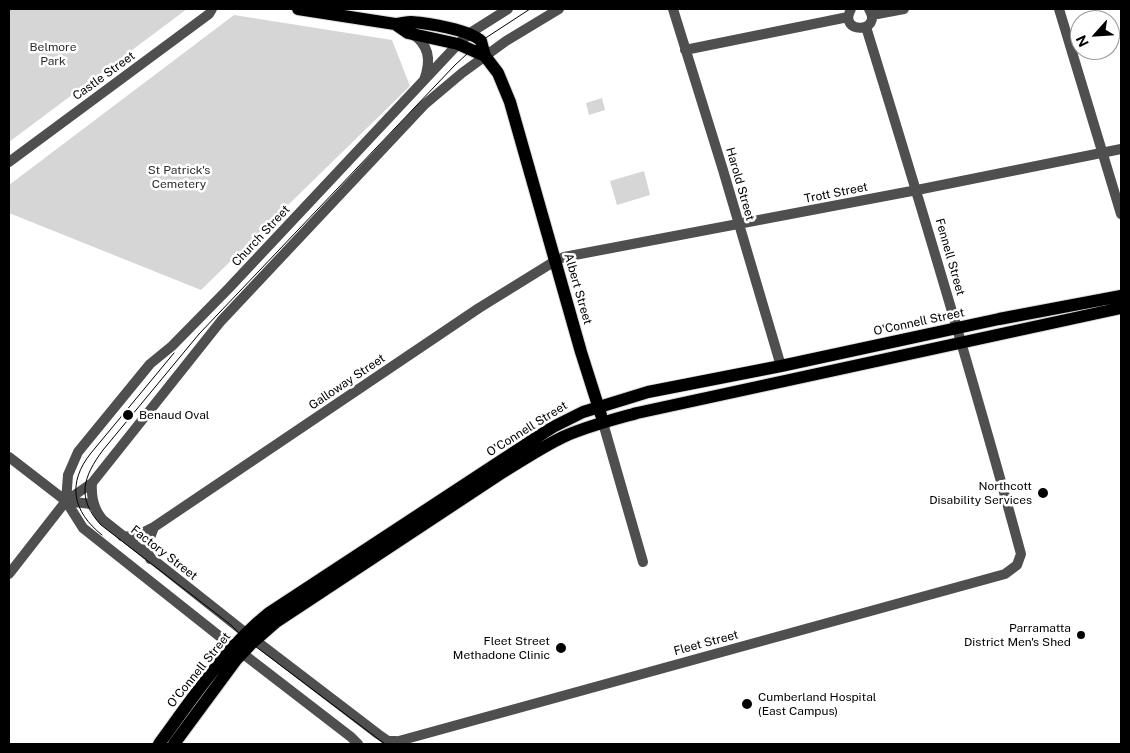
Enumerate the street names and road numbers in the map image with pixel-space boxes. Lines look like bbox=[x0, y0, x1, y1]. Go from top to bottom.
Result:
street label: Castle Street bbox=[70, 49, 138, 103]
street label: Harold Street bbox=[723, 146, 757, 222]
street label: Trott Street bbox=[803, 180, 869, 206]
street label: Church Street bbox=[229, 203, 293, 269]
street label: Fennell Street bbox=[932, 217, 968, 297]
street label: Albert Street bbox=[561, 252, 595, 326]
street label: O'Connell Street bbox=[872, 305, 966, 339]
street label: Galloway Street bbox=[306, 351, 388, 413]
street label: O'Connell Street bbox=[484, 398, 570, 460]
street label: Factory Street bbox=[128, 523, 200, 583]
street label: Fleet Street bbox=[672, 627, 740, 659]
street label: O'Connell Street bbox=[164, 630, 234, 710]

